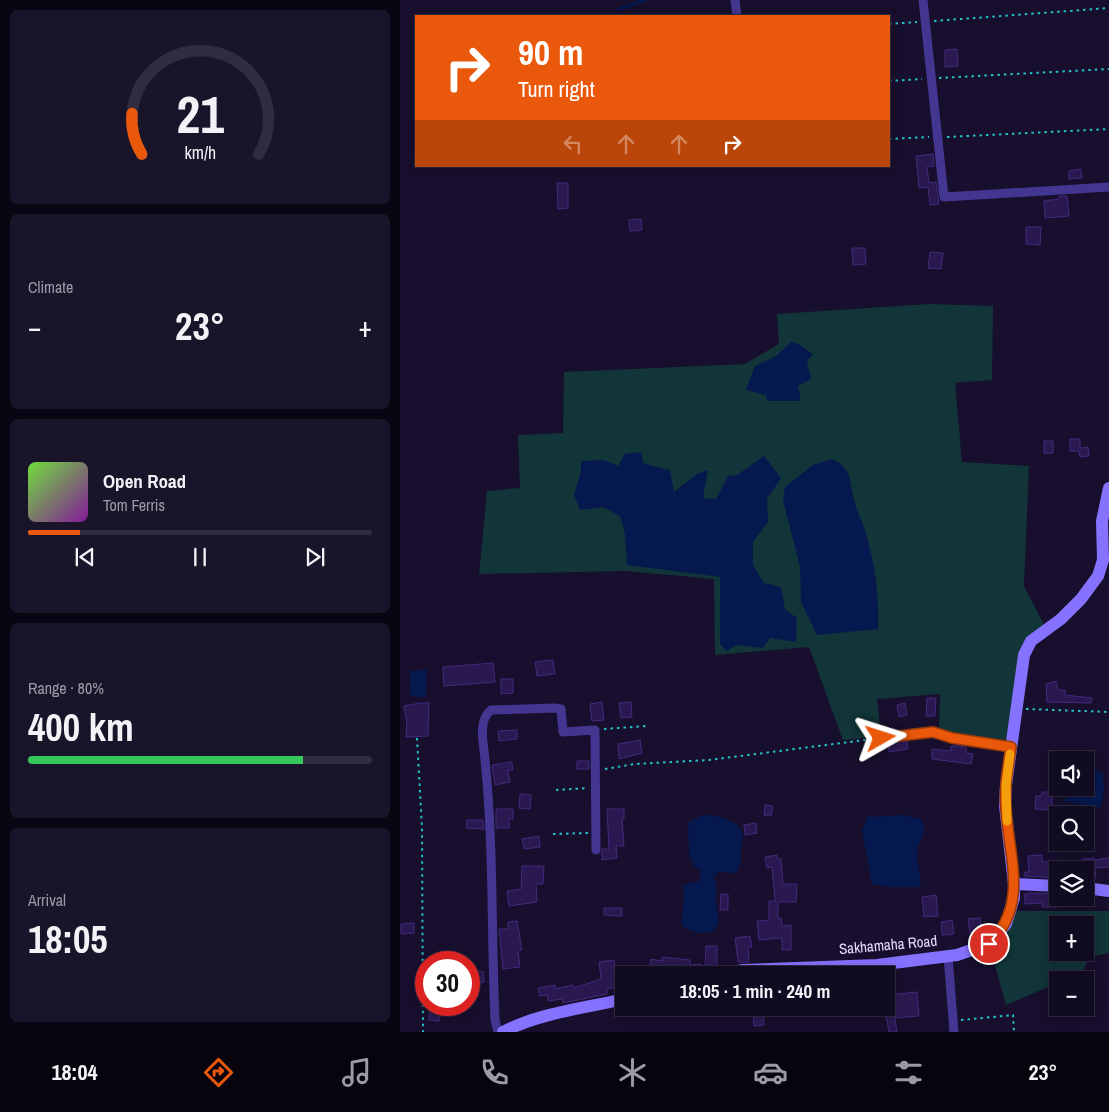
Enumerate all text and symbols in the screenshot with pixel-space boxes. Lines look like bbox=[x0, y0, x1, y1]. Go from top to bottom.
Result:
text: 90 m bbox=[518, 29, 583, 76]
icon: right bbox=[435, 35, 500, 100]
text: Turn right bbox=[518, 74, 595, 104]
text: 21 bbox=[176, 79, 224, 149]
icon: left bbox=[559, 130, 587, 158]
icon: ahead bbox=[612, 130, 640, 158]
icon: ahead bbox=[665, 130, 693, 158]
icon: right bbox=[718, 130, 746, 158]
text: km/h bbox=[184, 141, 216, 165]
text: Climate bbox=[28, 276, 73, 298]
text: 23° bbox=[175, 301, 225, 352]
text: − bbox=[28, 308, 41, 346]
text: + bbox=[359, 308, 372, 346]
text: Open Road bbox=[103, 468, 186, 494]
text: Tom Ferris bbox=[103, 494, 165, 516]
icon: previous bbox=[71, 543, 99, 571]
icon: pause bbox=[186, 543, 214, 571]
icon: next bbox=[301, 543, 329, 571]
text: Range · 80% bbox=[28, 677, 104, 699]
text: 400 km bbox=[28, 702, 134, 753]
position arrow bbox=[854, 711, 906, 763]
map controls bbox=[1049, 751, 1094, 1016]
button: sound bbox=[1049, 751, 1094, 796]
button: search bbox=[1049, 806, 1094, 851]
button: layers bbox=[1049, 861, 1094, 906]
text: Arrival bbox=[28, 889, 66, 911]
text: 18:05 bbox=[28, 914, 108, 965]
button: + bbox=[1049, 916, 1094, 961]
pin bbox=[968, 923, 1010, 965]
street label: Sakhamaha Road bbox=[838, 930, 938, 959]
icon: arrive bbox=[975, 930, 1003, 958]
speed limit sign: 30 bbox=[415, 951, 480, 1016]
button: − bbox=[1049, 971, 1094, 1016]
text: 18:05 · 1 min · 240 m bbox=[680, 978, 830, 1004]
icon: directions bbox=[201, 1055, 236, 1090]
icon: music bbox=[339, 1055, 374, 1090]
icon: phone bbox=[477, 1055, 512, 1090]
icon: climate bbox=[615, 1055, 650, 1090]
icon: car bbox=[753, 1055, 788, 1090]
icon: filters bbox=[891, 1055, 926, 1090]
text: 18:04 bbox=[51, 1057, 98, 1087]
text: 23° bbox=[1029, 1057, 1057, 1087]

